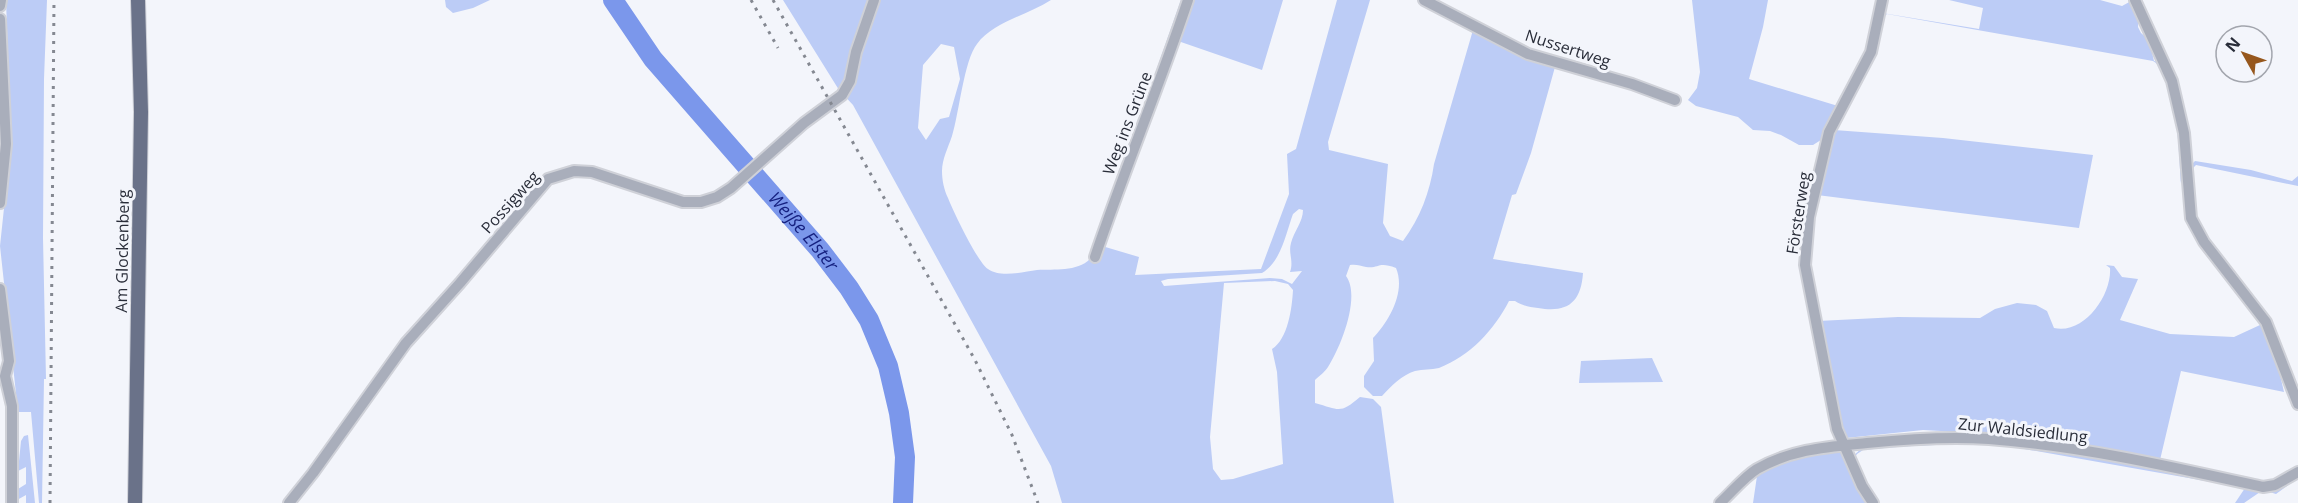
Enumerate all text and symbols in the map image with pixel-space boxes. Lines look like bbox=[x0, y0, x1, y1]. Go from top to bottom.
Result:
street label: Nussertweg bbox=[1523, 24, 1614, 72]
north arrow bbox=[2214, 24, 2274, 84]
text: N bbox=[2220, 32, 2245, 56]
street label: Weg ins Grüne bbox=[1097, 68, 1157, 178]
street label: Possigweg bbox=[476, 166, 544, 238]
street label: Försterweg bbox=[1781, 170, 1815, 256]
water label: Weiße Elster bbox=[763, 186, 845, 276]
street label: Am Glockenberg bbox=[110, 189, 134, 313]
street label: Zur Waldsiedlung bbox=[1957, 412, 2089, 448]

